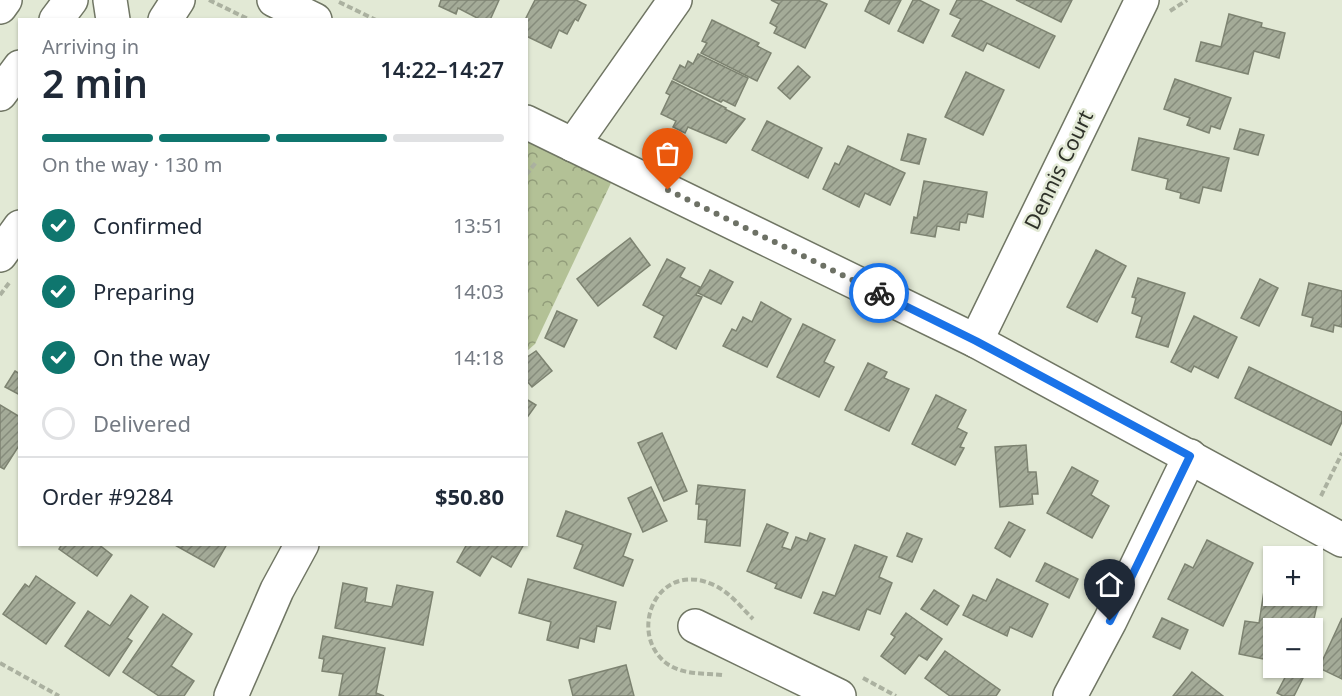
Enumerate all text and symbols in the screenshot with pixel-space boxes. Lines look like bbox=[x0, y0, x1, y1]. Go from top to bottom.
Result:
text: Arriving in bbox=[42, 33, 139, 60]
text: 14:22–14:27 bbox=[380, 54, 504, 84]
text: 2 min bbox=[42, 56, 148, 109]
street label: Dennis Court bbox=[1017, 105, 1099, 234]
pin bbox=[642, 128, 693, 190]
icon: bag bbox=[651, 137, 684, 170]
text: On the way · 130 m bbox=[42, 151, 222, 178]
icon: check bbox=[42, 209, 75, 242]
text: Confirmed bbox=[93, 210, 203, 240]
text: 13:51 bbox=[453, 212, 504, 239]
courier bbox=[849, 263, 909, 323]
icon: check bbox=[42, 275, 75, 308]
text: Preparing bbox=[93, 276, 195, 306]
icon: bike bbox=[863, 277, 896, 310]
text: 14:03 bbox=[453, 278, 504, 305]
icon: check bbox=[42, 341, 75, 374]
text: On the way bbox=[93, 342, 210, 372]
text: 14:18 bbox=[453, 344, 504, 371]
text: Delivered bbox=[93, 408, 191, 438]
text: Order #9284 bbox=[42, 481, 173, 511]
text: $50.80 bbox=[435, 481, 504, 511]
map controls bbox=[1263, 546, 1323, 678]
button: + bbox=[1263, 546, 1323, 606]
pin bbox=[1084, 559, 1135, 621]
icon: home bbox=[1093, 568, 1126, 601]
button: − bbox=[1263, 618, 1323, 678]

